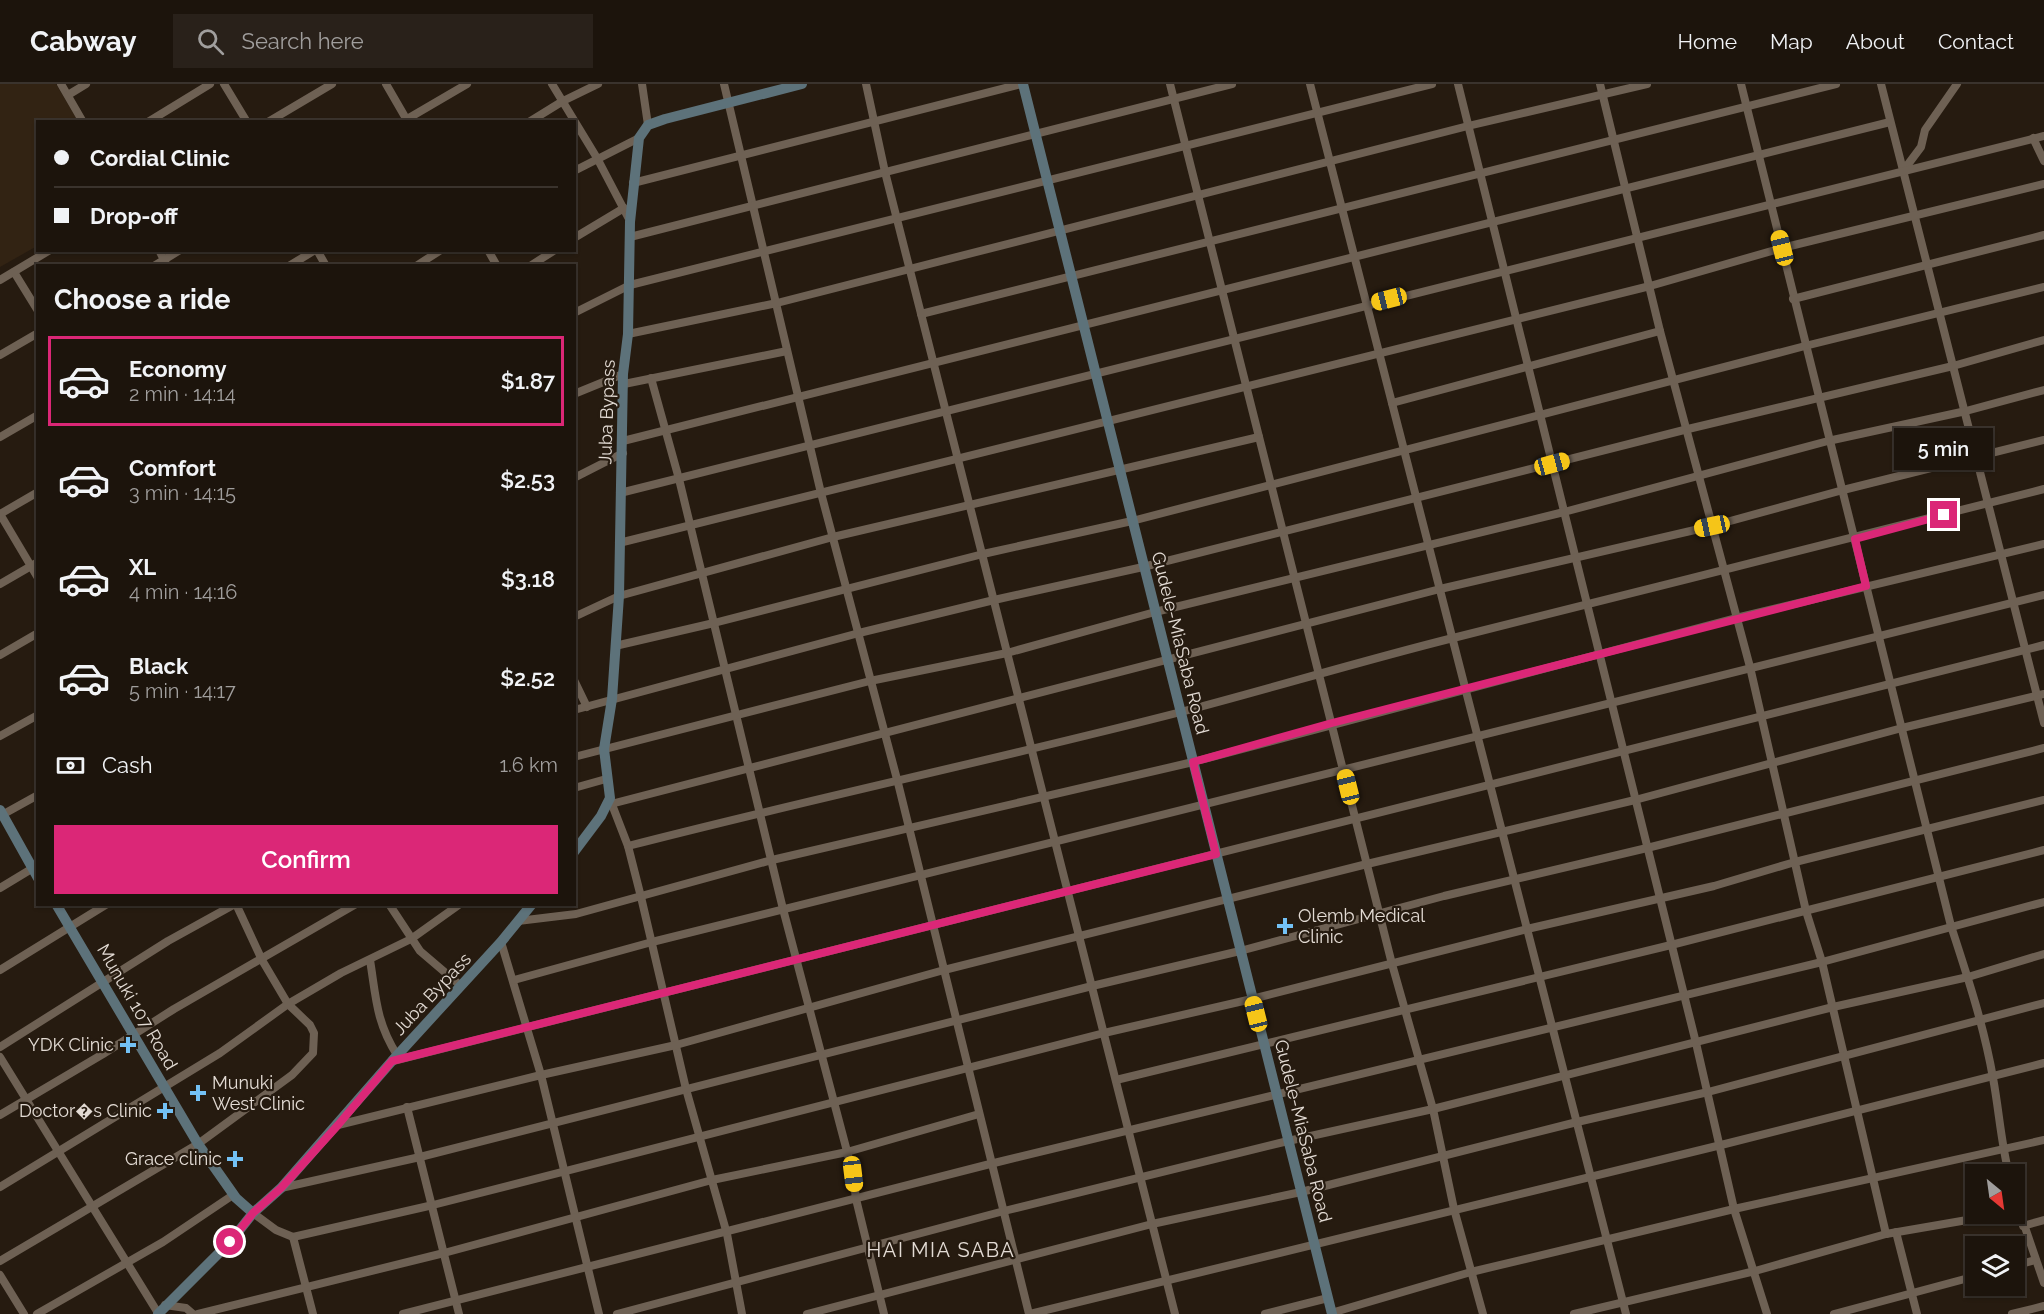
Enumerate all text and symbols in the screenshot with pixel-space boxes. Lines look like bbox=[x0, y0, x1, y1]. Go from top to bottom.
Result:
search box bbox=[173, 14, 593, 68]
text: Cabway bbox=[30, 25, 137, 58]
icon: search bbox=[194, 25, 227, 58]
text: Search here bbox=[242, 28, 364, 54]
text: Home bbox=[1678, 29, 1737, 54]
text: Map bbox=[1770, 29, 1813, 54]
text: About bbox=[1846, 29, 1905, 54]
text: Contact bbox=[1938, 29, 2014, 54]
text: Cordial Clinic bbox=[90, 145, 230, 171]
text: Drop-off bbox=[90, 203, 178, 229]
car bbox=[1769, 228, 1795, 268]
text: Choose a ride bbox=[54, 284, 230, 315]
car bbox=[1369, 286, 1409, 312]
icon: car bbox=[57, 354, 111, 408]
text: Economy bbox=[129, 356, 227, 382]
street label: Juba Bypass bbox=[594, 359, 619, 465]
text: $1.87 bbox=[501, 368, 555, 394]
text: 2 min · 14:14 bbox=[129, 382, 236, 406]
callout: 5 min bbox=[1894, 428, 1994, 470]
text: 5 min bbox=[1918, 437, 1969, 461]
car bbox=[1532, 451, 1572, 477]
icon: car bbox=[57, 453, 111, 507]
text: Comfort bbox=[129, 455, 216, 481]
text: $2.53 bbox=[500, 467, 555, 493]
text: 3 min · 14:15 bbox=[129, 481, 236, 505]
route end bbox=[1930, 501, 1957, 528]
car bbox=[1693, 513, 1731, 539]
street label: Gudele-MiaSaba Road bbox=[1148, 549, 1213, 736]
icon: car bbox=[57, 552, 111, 606]
text: XL bbox=[129, 554, 156, 580]
text: $3.18 bbox=[501, 566, 555, 592]
text: 4 min · 14:16 bbox=[129, 580, 237, 604]
icon: car bbox=[57, 651, 111, 705]
text: Black bbox=[129, 653, 188, 679]
text: $2.52 bbox=[500, 665, 555, 691]
text: 5 min · 14:17 bbox=[129, 679, 236, 703]
icon: cash bbox=[54, 749, 87, 782]
text: Cash bbox=[102, 752, 153, 778]
text: 1.6 km bbox=[500, 753, 558, 777]
car bbox=[1335, 767, 1361, 807]
button: Confirm bbox=[54, 825, 558, 894]
place label: Olemb Medical Clinic bbox=[1298, 905, 1425, 947]
marker: Olemb Medical Clinic bbox=[1276, 917, 1294, 935]
street label: Munuki 107 Road bbox=[93, 940, 182, 1073]
street label: Juba Bypass bbox=[388, 948, 475, 1039]
car bbox=[1243, 994, 1269, 1034]
place label: YDK Clinic bbox=[28, 1034, 114, 1055]
marker: YDK Clinic bbox=[119, 1036, 137, 1054]
street label: Gudele-MiaSaba Road bbox=[1271, 1037, 1336, 1224]
place label: Munuki West Clinic bbox=[212, 1072, 305, 1114]
marker: Munuki West Clinic bbox=[189, 1084, 207, 1102]
place label: Doctor�s Clinic bbox=[19, 1100, 152, 1121]
marker: Doctor�s Clinic bbox=[156, 1102, 174, 1120]
place label: Grace clinic bbox=[125, 1148, 222, 1169]
marker: Grace clinic bbox=[226, 1150, 244, 1168]
car bbox=[842, 1155, 864, 1193]
north arrow bbox=[1965, 1164, 2025, 1224]
map controls bbox=[1965, 1164, 2025, 1296]
route start bbox=[216, 1228, 243, 1255]
button: layers bbox=[1965, 1236, 2025, 1296]
district label: HAI MIA SABA bbox=[867, 1238, 1015, 1262]

